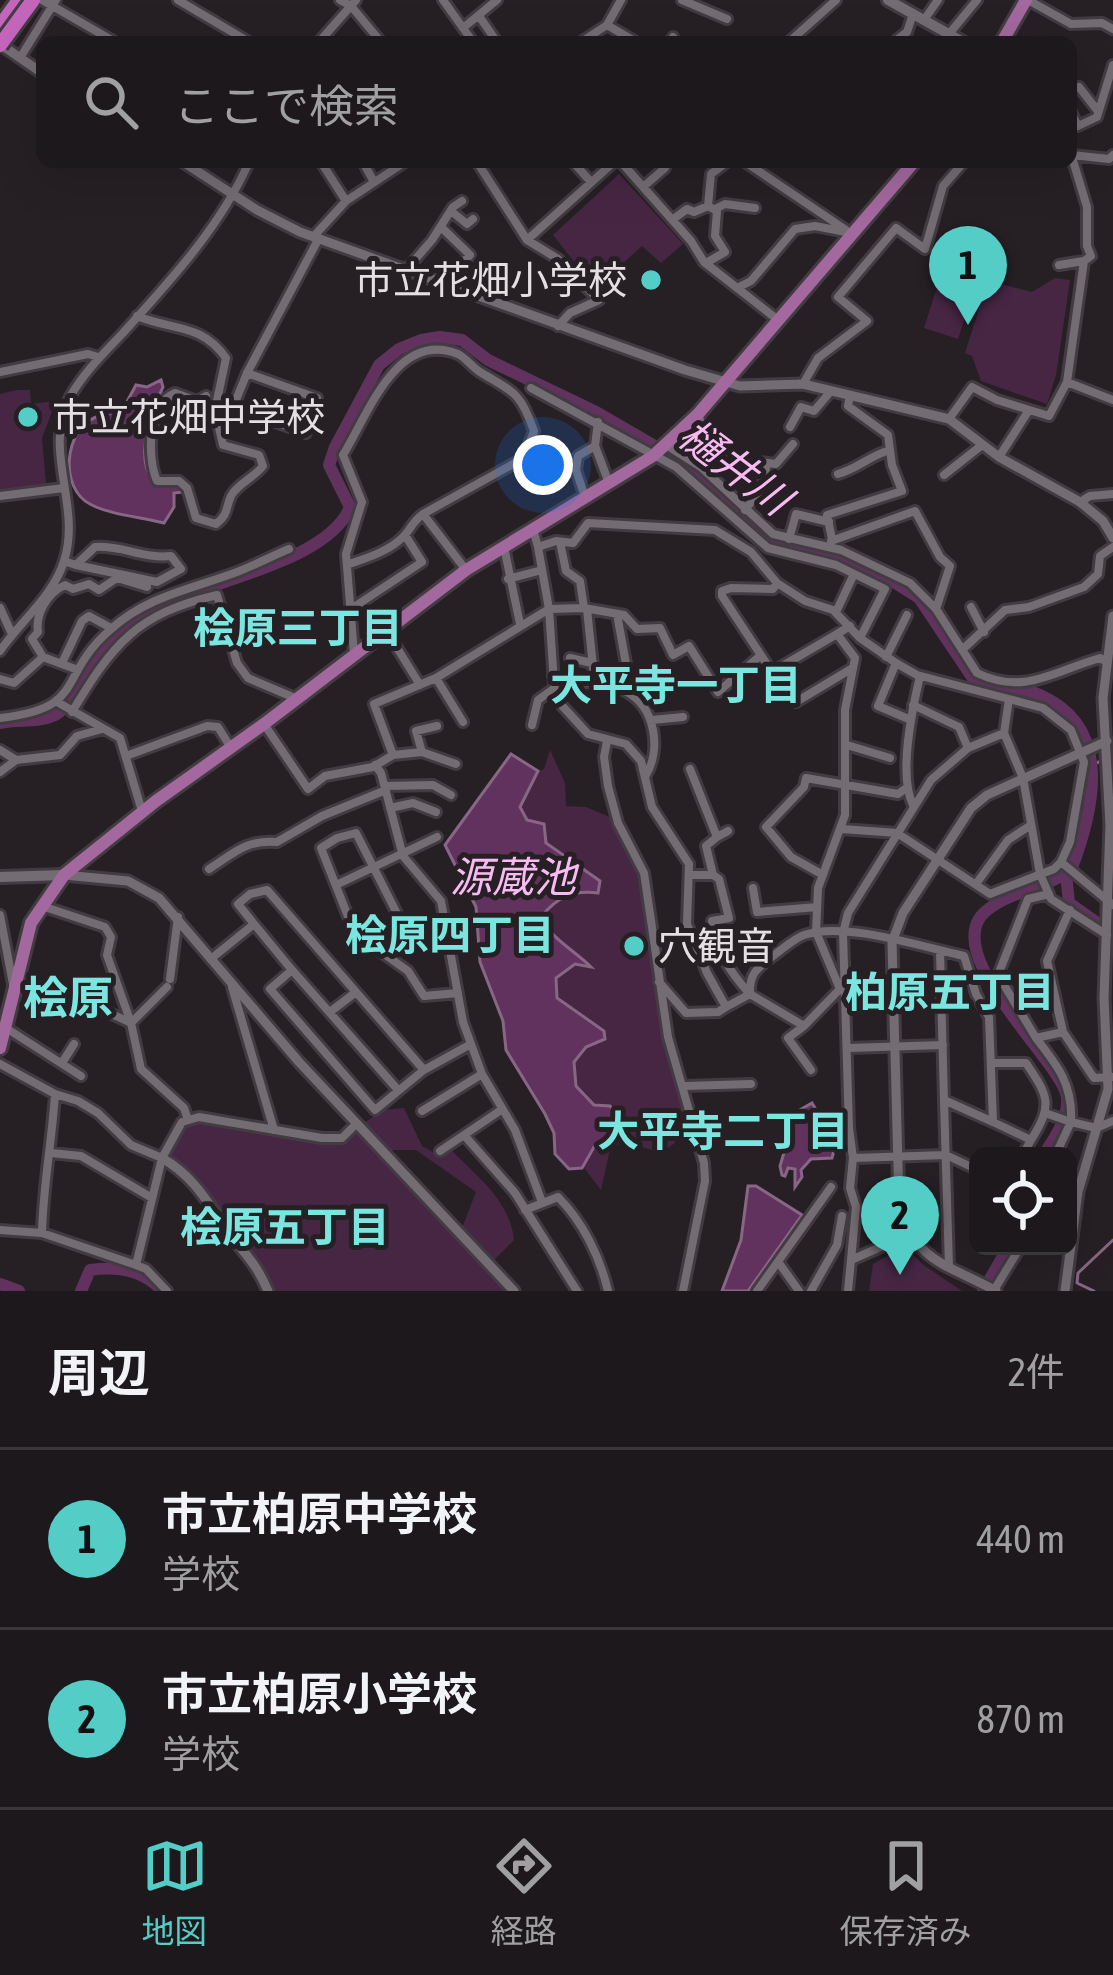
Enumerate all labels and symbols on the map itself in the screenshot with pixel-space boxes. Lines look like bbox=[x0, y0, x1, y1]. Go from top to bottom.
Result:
pin: 1 bbox=[929, 226, 1007, 325]
place label: 市立花畑小学校 bbox=[354, 258, 627, 302]
marker: 市立花畑小学校 bbox=[638, 267, 664, 293]
place label: 市立花畑中学校 bbox=[52, 395, 325, 439]
marker: 市立花畑中学校 bbox=[15, 404, 41, 430]
water label: 樋井川 bbox=[670, 410, 803, 526]
your location bbox=[513, 435, 573, 495]
district label: 桧原三丁目 bbox=[193, 604, 403, 652]
district label: 大平寺一丁目 bbox=[550, 661, 802, 709]
water label: 源蔵池 bbox=[450, 853, 580, 901]
district label: 桧原四丁目 bbox=[345, 911, 555, 959]
place label: 穴観音 bbox=[658, 924, 775, 968]
marker: 穴観音 bbox=[621, 933, 647, 959]
district label: 柏原五丁目 bbox=[845, 968, 1055, 1016]
district label: 桧原 bbox=[23, 972, 113, 1024]
district label: 大平寺二丁目 bbox=[597, 1107, 849, 1155]
pin: 2 bbox=[861, 1176, 939, 1275]
district label: 桧原五丁目 bbox=[180, 1203, 390, 1251]

